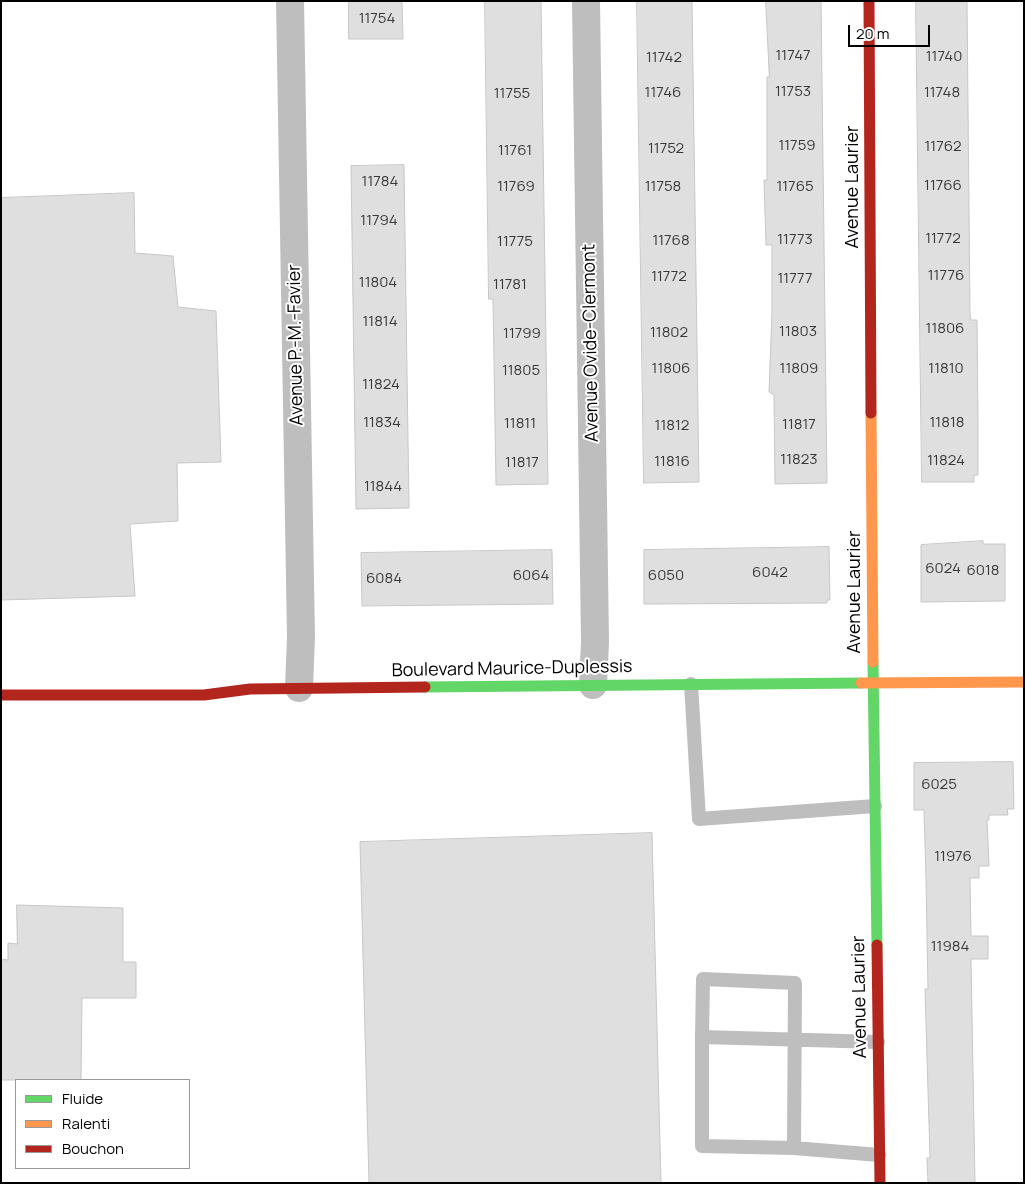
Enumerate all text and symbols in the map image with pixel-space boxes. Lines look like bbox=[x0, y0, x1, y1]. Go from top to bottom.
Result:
house number: 11754 bbox=[359, 10, 395, 28]
scale bar bbox=[850, 15, 932, 47]
text: 20 m bbox=[856, 23, 889, 44]
house number: 11747 bbox=[775, 47, 811, 65]
house number: 11740 bbox=[926, 48, 962, 66]
house number: 11742 bbox=[646, 49, 682, 67]
house number: 11753 bbox=[775, 83, 811, 101]
house number: 11746 bbox=[645, 84, 681, 102]
house number: 11748 bbox=[924, 84, 960, 102]
house number: 11755 bbox=[494, 85, 530, 103]
street label: Avenue Laurier bbox=[842, 126, 864, 248]
house number: 11759 bbox=[778, 137, 816, 155]
house number: 11762 bbox=[924, 138, 962, 156]
house number: 11752 bbox=[648, 140, 684, 158]
house number: 11761 bbox=[498, 142, 532, 160]
house number: 11784 bbox=[362, 173, 398, 191]
house number: 11766 bbox=[924, 177, 962, 195]
house number: 11769 bbox=[497, 178, 535, 196]
house number: 11758 bbox=[645, 178, 681, 196]
house number: 11765 bbox=[776, 178, 814, 196]
house number: 11794 bbox=[360, 212, 398, 230]
house number: 11772 bbox=[925, 230, 961, 248]
house number: 11773 bbox=[777, 231, 813, 249]
house number: 11768 bbox=[652, 232, 690, 250]
house number: 11775 bbox=[497, 233, 533, 251]
street label: Avenue Ovide-Clermont bbox=[578, 244, 604, 442]
street label: Avenue P.-M.-Favier bbox=[284, 264, 308, 426]
house number: 11776 bbox=[928, 267, 964, 285]
house number: 11772 bbox=[651, 268, 687, 286]
house number: 11777 bbox=[777, 270, 813, 288]
house number: 11804 bbox=[359, 274, 397, 292]
house number: 11781 bbox=[493, 276, 527, 294]
house number: 11814 bbox=[362, 313, 398, 331]
house number: 11806 bbox=[926, 320, 964, 338]
house number: 11803 bbox=[779, 323, 817, 341]
house number: 11802 bbox=[650, 324, 688, 342]
house number: 11799 bbox=[503, 325, 541, 343]
house number: 11806 bbox=[652, 360, 690, 378]
house number: 11809 bbox=[780, 360, 818, 378]
house number: 11810 bbox=[928, 360, 964, 378]
house number: 11805 bbox=[502, 362, 540, 380]
house number: 11824 bbox=[362, 376, 400, 394]
house number: 11834 bbox=[363, 414, 401, 432]
house number: 11818 bbox=[930, 414, 964, 432]
house number: 11811 bbox=[504, 415, 536, 433]
house number: 11817 bbox=[782, 416, 816, 434]
house number: 11812 bbox=[655, 417, 689, 435]
house number: 11823 bbox=[780, 451, 818, 469]
house number: 11824 bbox=[927, 452, 965, 470]
house number: 11816 bbox=[654, 453, 690, 471]
house number: 11817 bbox=[505, 454, 539, 472]
house number: 11844 bbox=[364, 478, 402, 496]
street label: Avenue Laurier bbox=[844, 531, 866, 653]
house number: 6024 bbox=[925, 560, 961, 578]
house number: 6018 bbox=[966, 562, 1000, 580]
house number: 6042 bbox=[752, 564, 788, 582]
house number: 6064 bbox=[513, 567, 549, 585]
house number: 6050 bbox=[648, 567, 684, 585]
house number: 6084 bbox=[366, 570, 402, 588]
street label: Boulevard Maurice-Duplessis bbox=[391, 656, 633, 682]
house number: 6025 bbox=[921, 776, 957, 794]
house number: 11976 bbox=[934, 848, 972, 866]
street label: Avenue Laurier bbox=[848, 935, 872, 1059]
house number: 11984 bbox=[931, 938, 969, 956]
legend bbox=[15, 1079, 190, 1169]
text: Fluide bbox=[62, 1088, 103, 1109]
text: Ralenti bbox=[62, 1113, 110, 1134]
text: Bouchon bbox=[62, 1138, 124, 1159]

